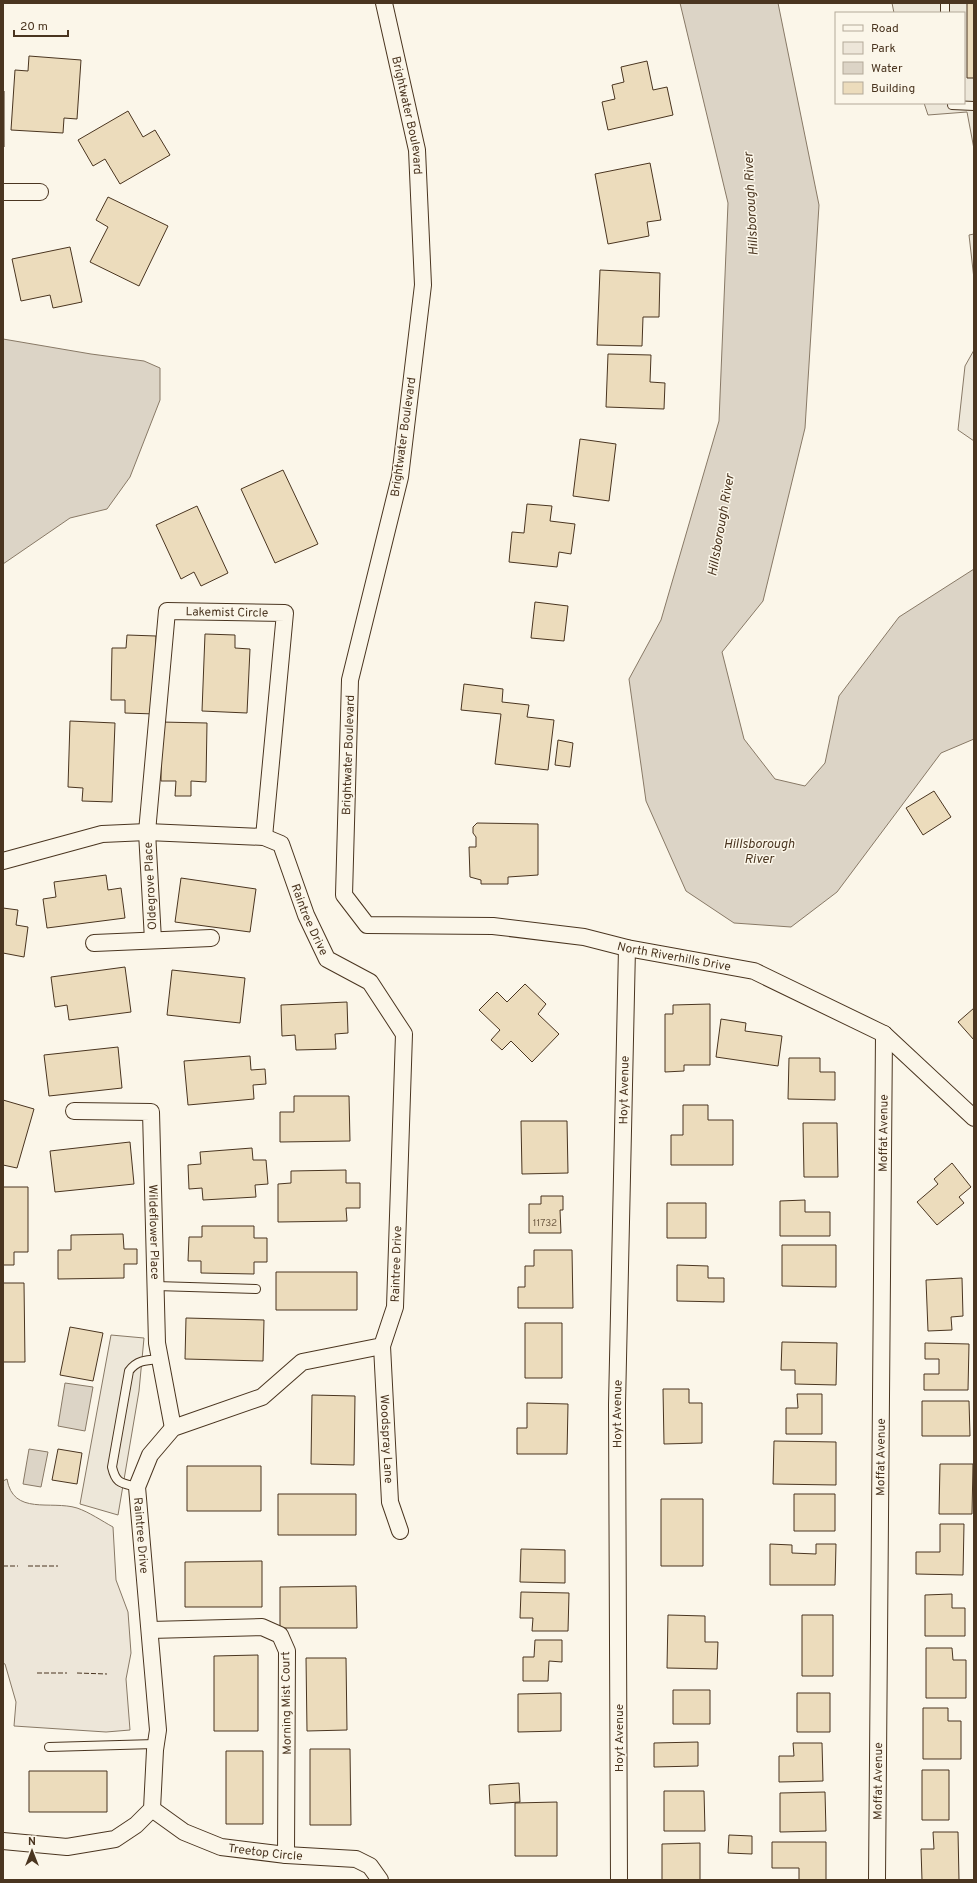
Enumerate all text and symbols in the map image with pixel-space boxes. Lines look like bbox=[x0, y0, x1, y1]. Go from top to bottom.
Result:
scale bar bbox=[14, 12, 68, 38]
legend bbox=[835, 12, 965, 104]
text: 20 m bbox=[20, 19, 48, 35]
text: Road bbox=[871, 21, 899, 37]
text: Park bbox=[871, 41, 896, 57]
street label: Brightwater Boulevard bbox=[387, 55, 425, 175]
text: Water bbox=[871, 61, 903, 77]
text: Building bbox=[871, 81, 915, 97]
water label: Hillsborough River bbox=[741, 151, 763, 256]
street label: Brightwater Boulevard bbox=[388, 376, 420, 498]
water label: Hillsborough River bbox=[705, 472, 739, 578]
street label: Lakemist Circle bbox=[185, 604, 268, 622]
street label: Brightwater Boulevard bbox=[339, 695, 359, 816]
water label: Hillsborough River bbox=[723, 837, 795, 868]
street label: Oldegrove Place bbox=[141, 841, 161, 930]
street label: Raintree Drive bbox=[287, 882, 331, 959]
street label: North Riverhills Drive bbox=[615, 939, 732, 976]
street label: Hoyt Avenue bbox=[616, 1056, 634, 1125]
street label: Moffat Avenue bbox=[876, 1094, 893, 1172]
street label: Wildeflower Place bbox=[144, 1184, 162, 1280]
house number: 11732 bbox=[533, 1217, 557, 1230]
street label: Raintree Drive bbox=[388, 1225, 406, 1303]
street label: Hoyt Avenue bbox=[610, 1380, 627, 1448]
street label: Woodspray Lane bbox=[375, 1394, 396, 1484]
street label: Moffat Avenue bbox=[873, 1418, 890, 1496]
street label: Raintree Drive bbox=[129, 1497, 151, 1574]
street label: Morning Mist Court bbox=[278, 1651, 296, 1755]
street label: Hoyt Avenue bbox=[612, 1704, 628, 1772]
street label: Moffat Avenue bbox=[870, 1742, 887, 1820]
north arrow bbox=[12, 1831, 52, 1871]
text: N bbox=[28, 1835, 36, 1849]
street label: Treetop Circle bbox=[227, 1841, 303, 1865]

